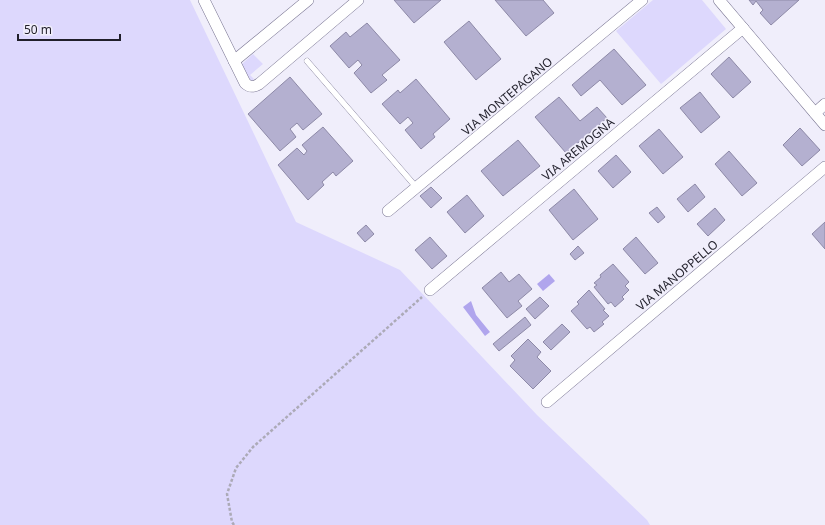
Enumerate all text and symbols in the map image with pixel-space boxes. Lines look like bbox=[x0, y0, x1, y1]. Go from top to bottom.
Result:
scale bar bbox=[18, 16, 120, 42]
text: 50 m bbox=[24, 21, 52, 38]
street label: VIA MONTEPAGANO bbox=[458, 53, 556, 139]
street label: VIA AREMOGNA bbox=[538, 113, 618, 184]
street label: VIA MANOPPELLO bbox=[632, 236, 722, 314]

